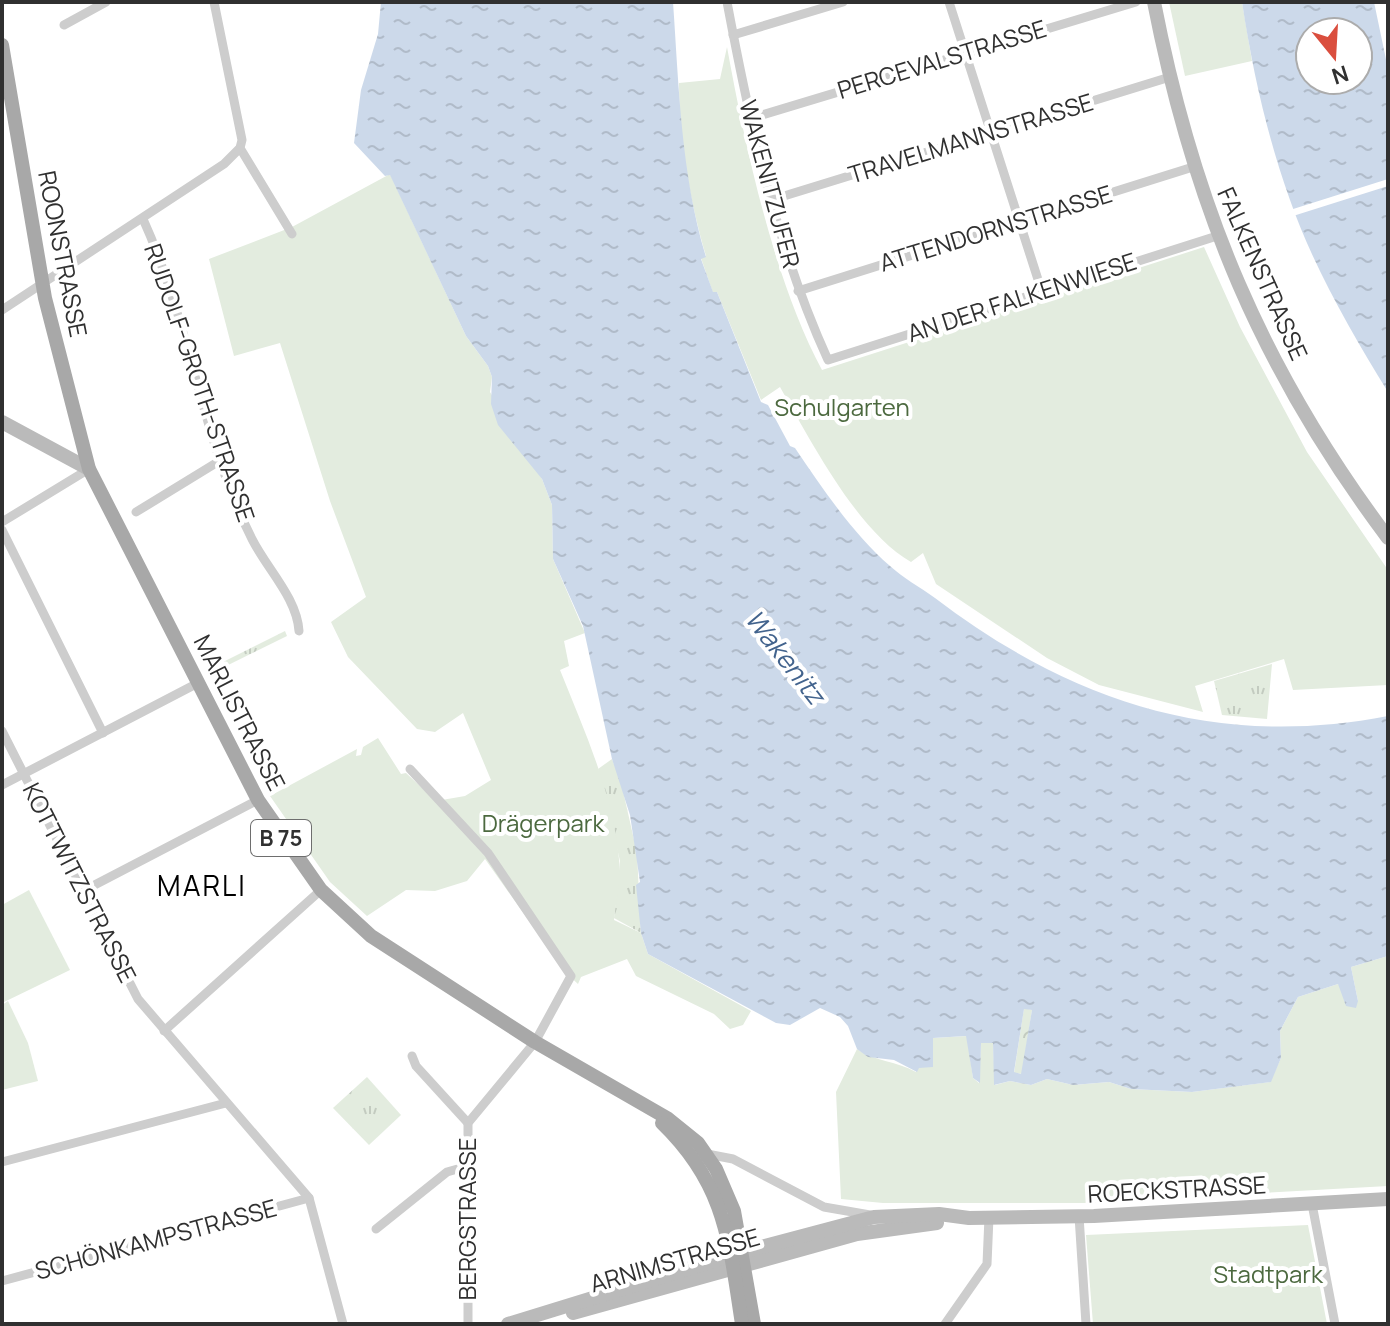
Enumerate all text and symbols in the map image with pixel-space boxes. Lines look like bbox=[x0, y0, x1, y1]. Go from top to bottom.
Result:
street label: PERCEVALSTRASSE bbox=[833, 11, 1050, 106]
north arrow bbox=[1294, 16, 1374, 96]
text: N bbox=[1328, 58, 1352, 92]
street label: TRAVELMANNSTRASSE bbox=[844, 85, 1097, 191]
street label: WAKENITZUFER bbox=[732, 96, 809, 271]
street label: ROONSTRASSE bbox=[31, 168, 96, 340]
street label: ATTENDORNSTRASSE bbox=[875, 176, 1116, 279]
street label: FALKENSTRASSE bbox=[1210, 182, 1316, 365]
street label: RUDOLF-GROTH-STRASSE bbox=[137, 239, 264, 526]
street label: AN DER FALKENWIESE bbox=[903, 244, 1140, 349]
park label: Schulgarten bbox=[774, 390, 910, 423]
water label: Wakenitz bbox=[738, 602, 836, 714]
street label: MARLISTRASSE bbox=[187, 629, 294, 796]
street label: KOTTWITZSTRASSE bbox=[16, 777, 145, 988]
park label: Drägerpark bbox=[482, 806, 605, 839]
road number: B 75 bbox=[251, 820, 311, 856]
district label: MARLI bbox=[157, 866, 247, 904]
street label: BERGSTRASSE bbox=[450, 1137, 483, 1301]
street label: ROECKSTRASSE bbox=[1087, 1167, 1267, 1210]
street label: SCHÖNKAMPSTRASSE bbox=[31, 1190, 280, 1287]
street label: ARNIMSTRASSE bbox=[586, 1220, 763, 1300]
park label: Stadtpark bbox=[1213, 1257, 1324, 1290]

